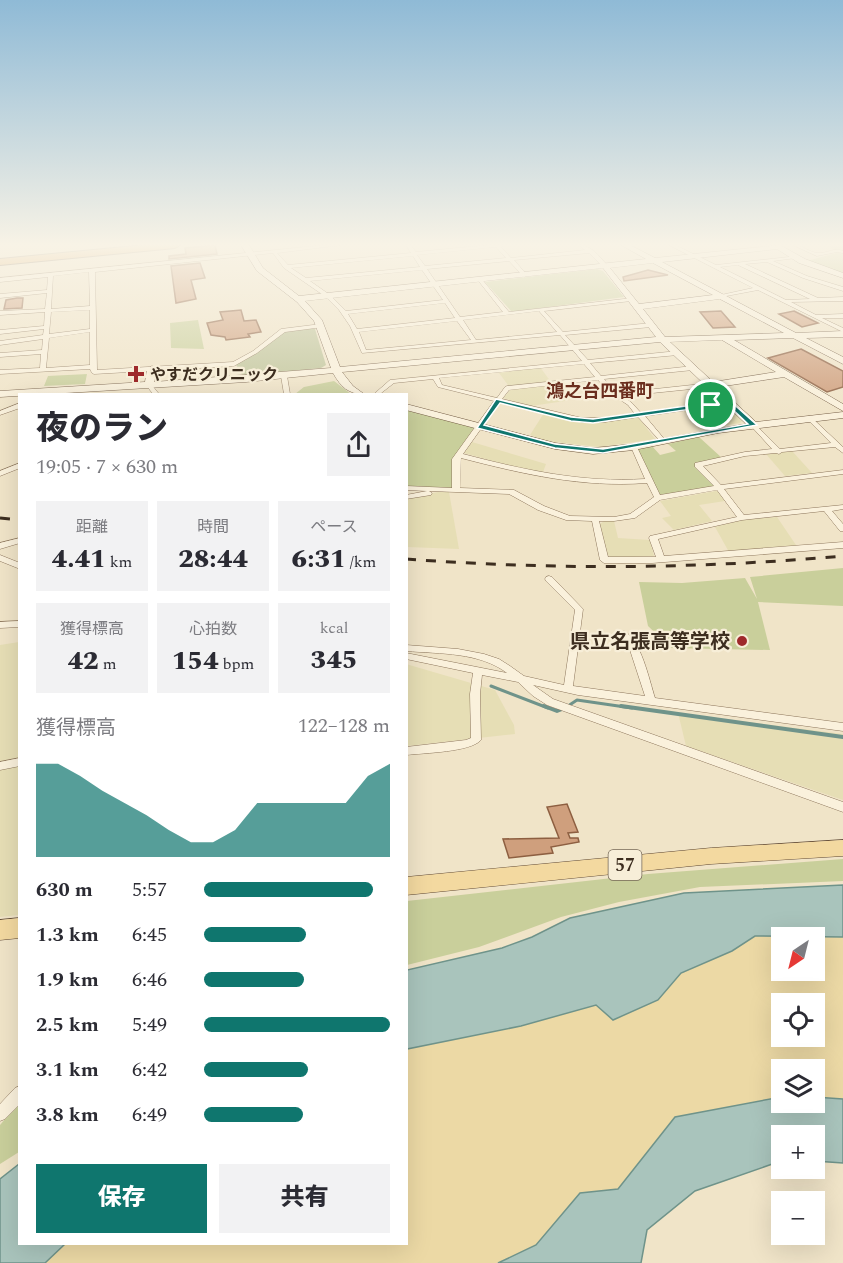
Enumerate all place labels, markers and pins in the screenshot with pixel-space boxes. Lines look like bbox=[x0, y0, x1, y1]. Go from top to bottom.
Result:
place label: やすだクリニック bbox=[150, 363, 278, 387]
marker: やすだクリニック bbox=[127, 365, 145, 383]
pin bbox=[685, 379, 736, 430]
place label: 県立名張高等学校 bbox=[570, 627, 730, 657]
marker: 県立名張高等学校 bbox=[735, 634, 749, 648]

